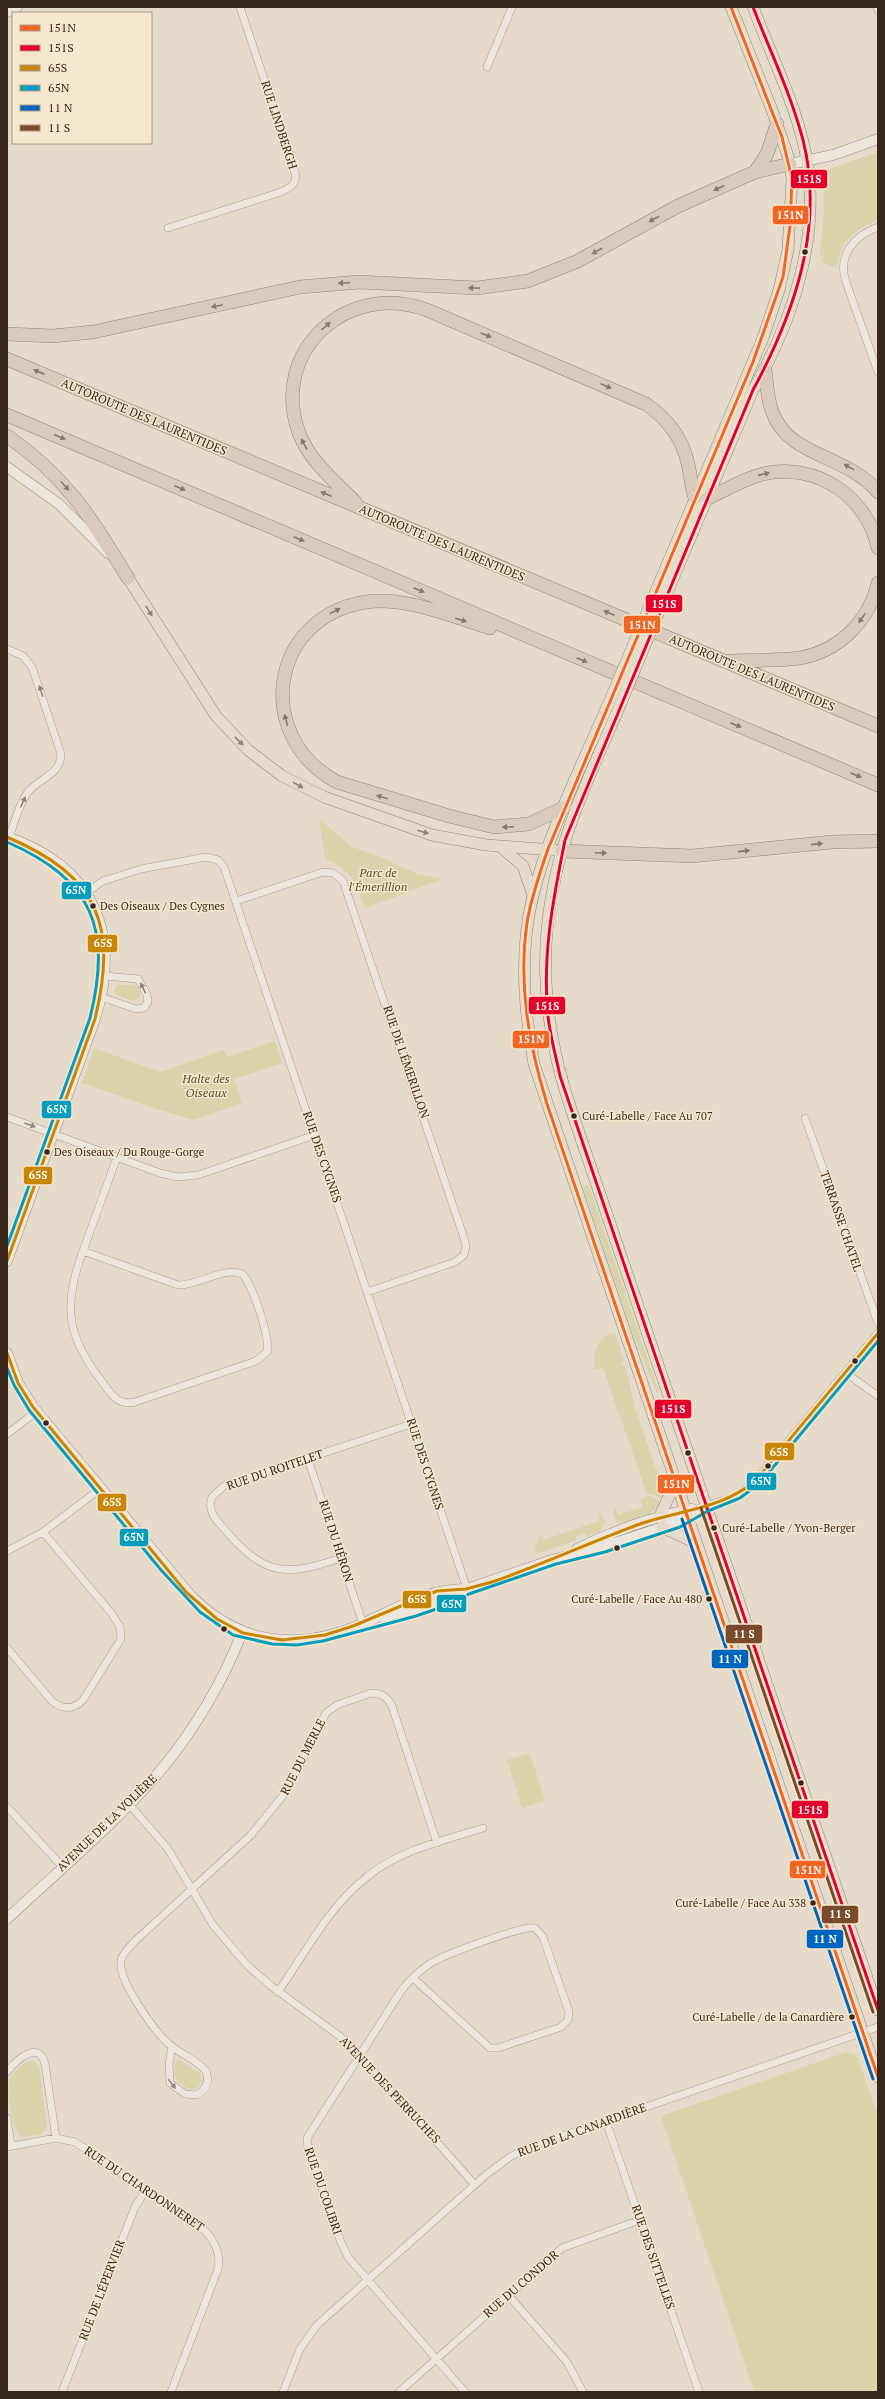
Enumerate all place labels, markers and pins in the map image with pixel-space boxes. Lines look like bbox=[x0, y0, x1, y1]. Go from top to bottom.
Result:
unlabelled marker bbox=[800, 247, 810, 257]
place label: Des Oiseaux / Des Cygnes bbox=[100, 899, 225, 913]
marker: Des Oiseaux / Des Cygnes bbox=[88, 901, 98, 911]
place label: Curé-Labelle / Face Au 707 bbox=[582, 1109, 713, 1123]
marker: Curé-Labelle / Face Au 707 bbox=[569, 1111, 579, 1121]
place label: Des Oiseaux / Du Rouge-Gorge bbox=[54, 1145, 205, 1159]
marker: Des Oiseaux / Du Rouge-Gorge bbox=[42, 1147, 52, 1157]
unlabelled marker bbox=[850, 1356, 860, 1366]
unlabelled marker bbox=[41, 1418, 51, 1428]
unlabelled marker bbox=[683, 1448, 693, 1458]
unlabelled marker bbox=[763, 1461, 773, 1471]
place label: Curé-Labelle / Yvon-Berger bbox=[722, 1521, 856, 1535]
marker: Curé-Labelle / Yvon-Berger bbox=[709, 1523, 719, 1533]
unlabelled marker bbox=[612, 1543, 622, 1553]
place label: Curé-Labelle / Face Au 480 bbox=[571, 1592, 702, 1606]
marker: Curé-Labelle / Face Au 480 bbox=[704, 1594, 714, 1604]
unlabelled marker bbox=[219, 1624, 229, 1634]
unlabelled marker bbox=[796, 1778, 806, 1788]
place label: Curé-Labelle / Face Au 338 bbox=[675, 1896, 806, 1910]
marker: Curé-Labelle / Face Au 338 bbox=[808, 1898, 818, 1908]
place label: Curé-Labelle / de la Canardière bbox=[692, 2010, 844, 2024]
marker: Curé-Labelle / de la Canardière bbox=[847, 2012, 857, 2022]

